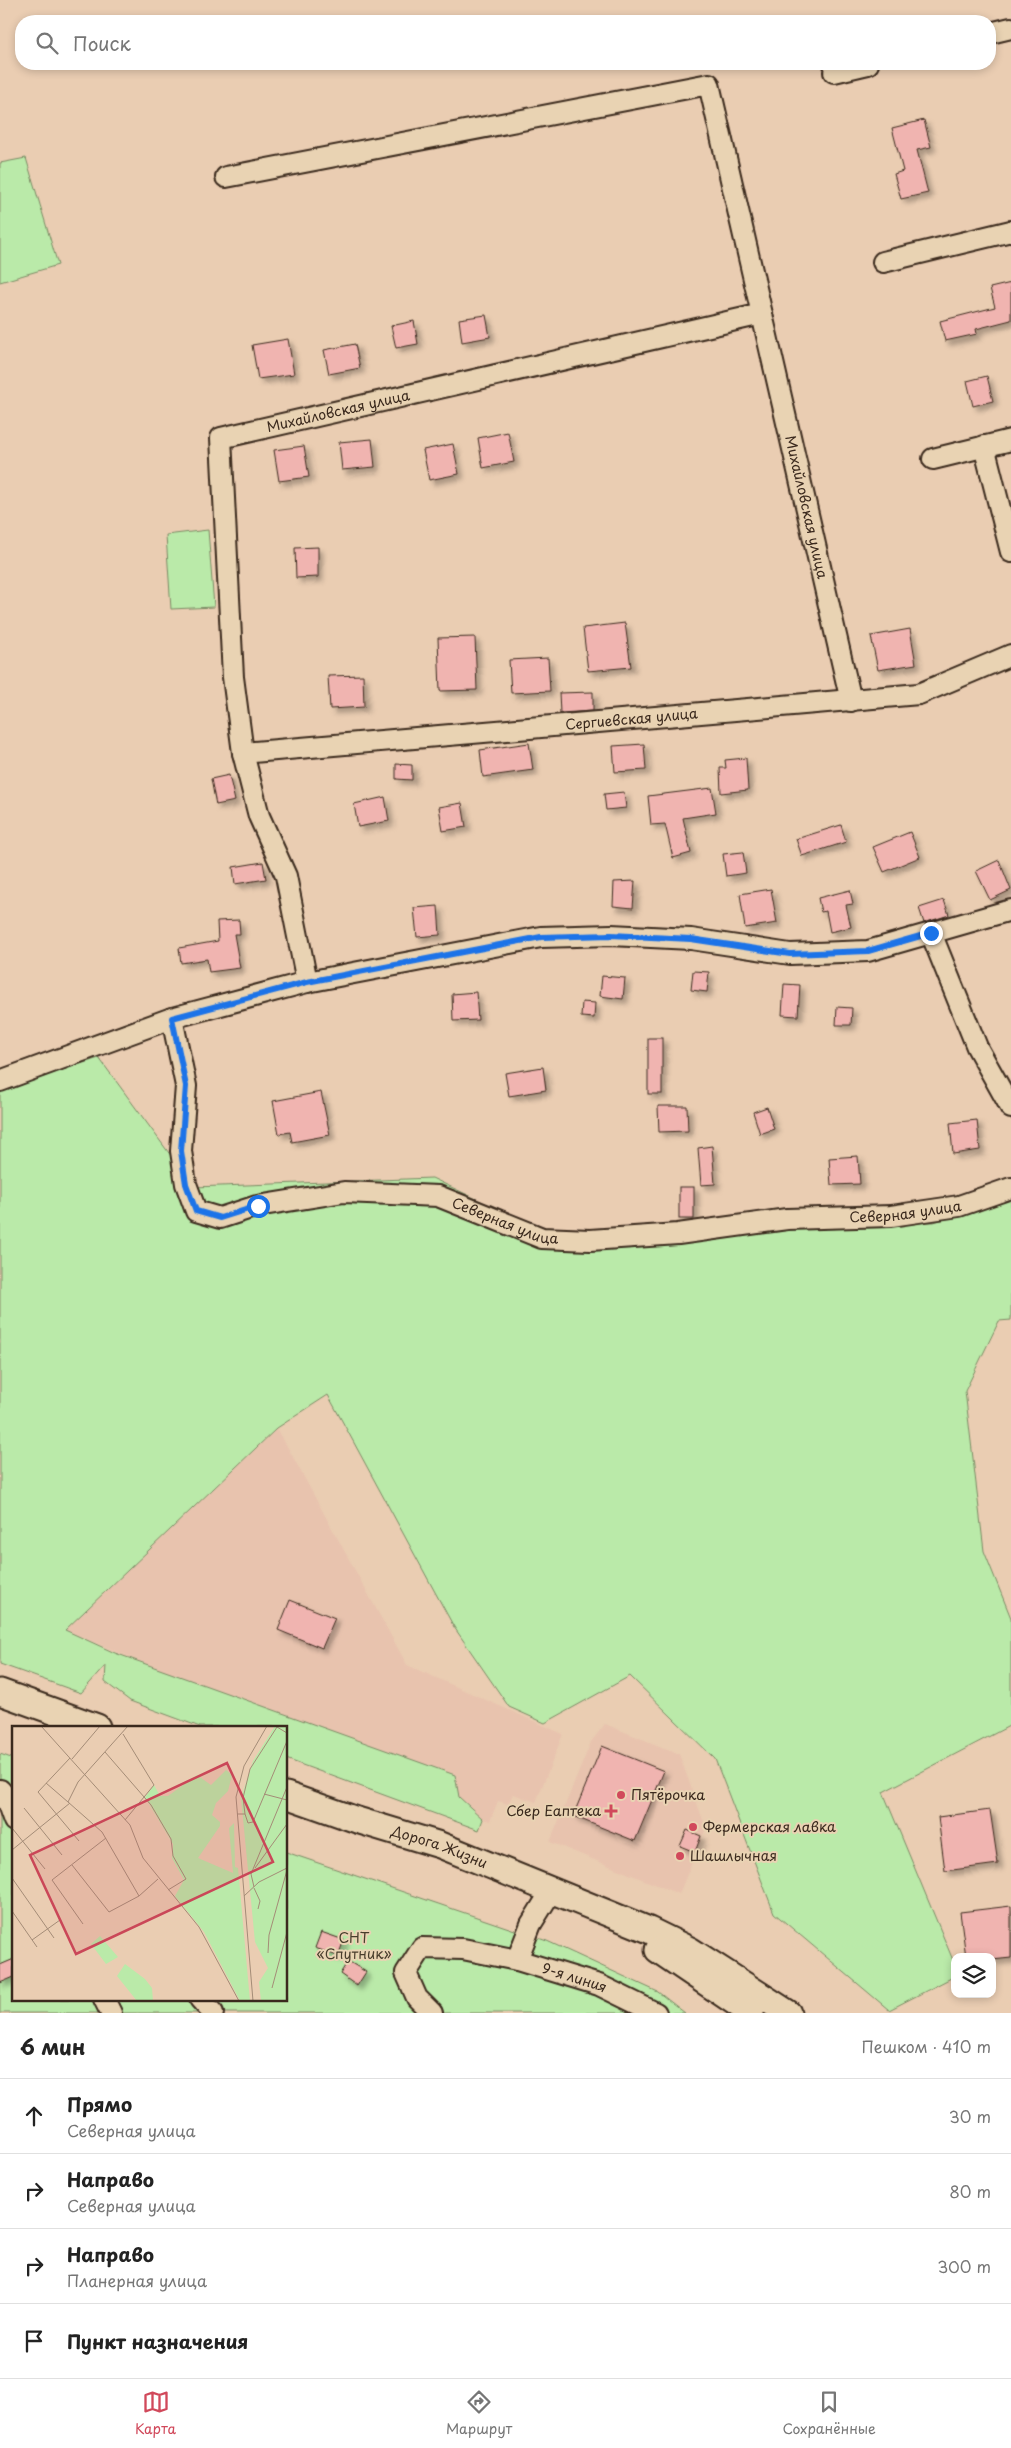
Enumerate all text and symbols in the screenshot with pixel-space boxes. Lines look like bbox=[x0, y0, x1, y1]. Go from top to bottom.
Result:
search box bbox=[15, 15, 996, 70]
icon: search bbox=[33, 29, 61, 57]
text: Поиск bbox=[73, 29, 131, 57]
street label: Михайловская улица bbox=[264, 384, 412, 437]
street label: Михайловская улица bbox=[780, 433, 834, 581]
street label: Сергиевская улица bbox=[564, 702, 699, 735]
route end bbox=[920, 922, 943, 945]
street label: Северная улица bbox=[449, 1192, 559, 1249]
route start bbox=[247, 1195, 270, 1218]
street label: Северная улица bbox=[849, 1195, 963, 1227]
inset map bbox=[12, 1726, 288, 2000]
place label: Пятёрочка bbox=[631, 1784, 705, 1805]
marker: Пятёрочка bbox=[615, 1789, 627, 1801]
place label: Сбер Еаптека bbox=[506, 1800, 601, 1821]
marker: Сбер Еаптека bbox=[605, 1805, 617, 1817]
place label: Фермерская лавка bbox=[703, 1816, 836, 1837]
street label: Дорога Жизни bbox=[388, 1820, 491, 1873]
marker: Фермерская лавка bbox=[687, 1821, 699, 1833]
place label: Шашлычная bbox=[690, 1845, 777, 1866]
marker: Шашлычная bbox=[674, 1850, 686, 1862]
park label: СНТ «Спутник» bbox=[316, 1927, 392, 1964]
map controls bbox=[951, 1953, 996, 1998]
button: layers bbox=[951, 1953, 996, 1998]
street label: 9-я линия bbox=[539, 1957, 611, 1997]
text: 6 мин bbox=[20, 2030, 86, 2062]
text: Пешком · 410 m bbox=[862, 2034, 991, 2058]
text: Прямо bbox=[67, 2090, 132, 2118]
icon: ahead bbox=[20, 2102, 48, 2130]
text: 30 m bbox=[949, 2104, 991, 2128]
text: Северная улица bbox=[67, 2118, 196, 2142]
text: Направо bbox=[67, 2165, 154, 2193]
icon: right bbox=[20, 2177, 48, 2205]
text: 80 m bbox=[949, 2179, 991, 2203]
text: Северная улица bbox=[67, 2193, 196, 2217]
text: Направо bbox=[67, 2240, 154, 2268]
icon: right bbox=[20, 2252, 48, 2280]
text: 300 m bbox=[937, 2254, 991, 2278]
text: Планерная улица bbox=[67, 2268, 207, 2292]
icon: arrive bbox=[20, 2327, 48, 2355]
text: Пункт назначения bbox=[67, 2327, 248, 2355]
tab: Карта bbox=[135, 2388, 176, 2439]
tab: Маршрут bbox=[446, 2388, 512, 2439]
tab: Сохранённые bbox=[782, 2388, 876, 2439]

